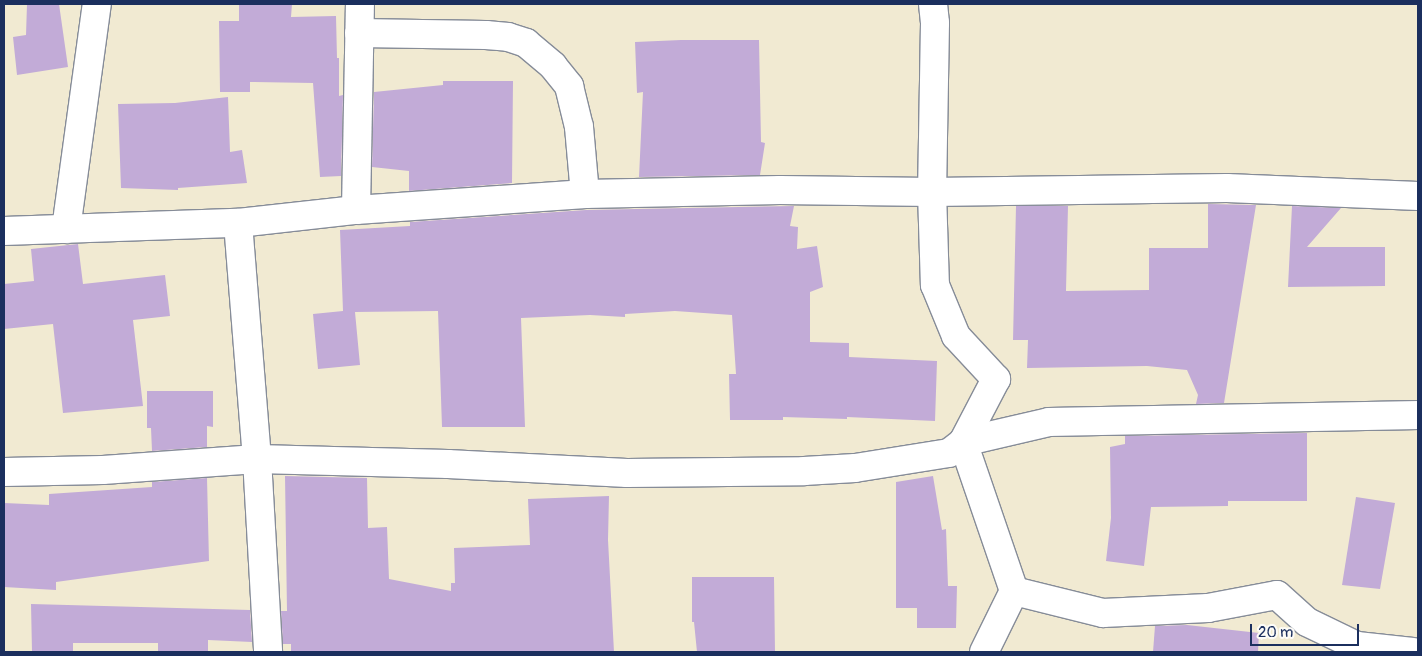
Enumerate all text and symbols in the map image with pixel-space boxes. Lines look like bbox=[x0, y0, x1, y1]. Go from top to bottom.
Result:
scale bar bbox=[1252, 614, 1361, 646]
text: 20 m bbox=[1258, 623, 1293, 642]

